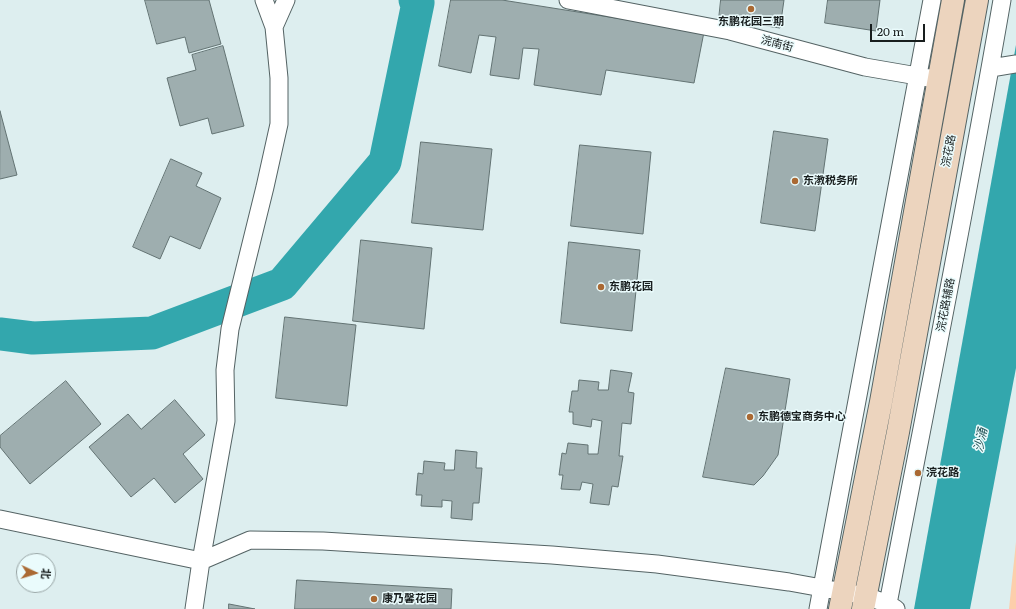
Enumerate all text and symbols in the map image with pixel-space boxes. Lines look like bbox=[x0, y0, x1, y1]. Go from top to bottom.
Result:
marker: 东鹏花园三期 bbox=[746, 4, 756, 14]
place label: 东鹏花园三期 bbox=[718, 15, 784, 29]
scale bar bbox=[872, 16, 927, 42]
text: 20 m bbox=[877, 22, 904, 40]
street label: 浣南街 bbox=[759, 33, 795, 55]
street label: 浣花路 bbox=[939, 134, 959, 168]
place label: 东漖税务所 bbox=[803, 174, 858, 188]
marker: 东漖税务所 bbox=[790, 176, 800, 186]
street label: 浣花路辅路 bbox=[934, 277, 958, 333]
place label: 东鹏花园 bbox=[609, 280, 653, 294]
marker: 东鹏花园 bbox=[596, 282, 606, 292]
place label: 东鹏德宝商务中心 bbox=[758, 410, 846, 424]
marker: 东鹏德宝商务中心 bbox=[745, 412, 755, 422]
water label: 沙涌 bbox=[971, 427, 991, 453]
place label: 浣花路 bbox=[926, 466, 959, 480]
marker: 浣花路 bbox=[913, 468, 923, 478]
north arrow bbox=[16, 553, 56, 593]
text: 北 bbox=[39, 568, 55, 580]
place label: 康乃馨花园 bbox=[382, 592, 437, 606]
marker: 康乃馨花园 bbox=[369, 594, 379, 604]

